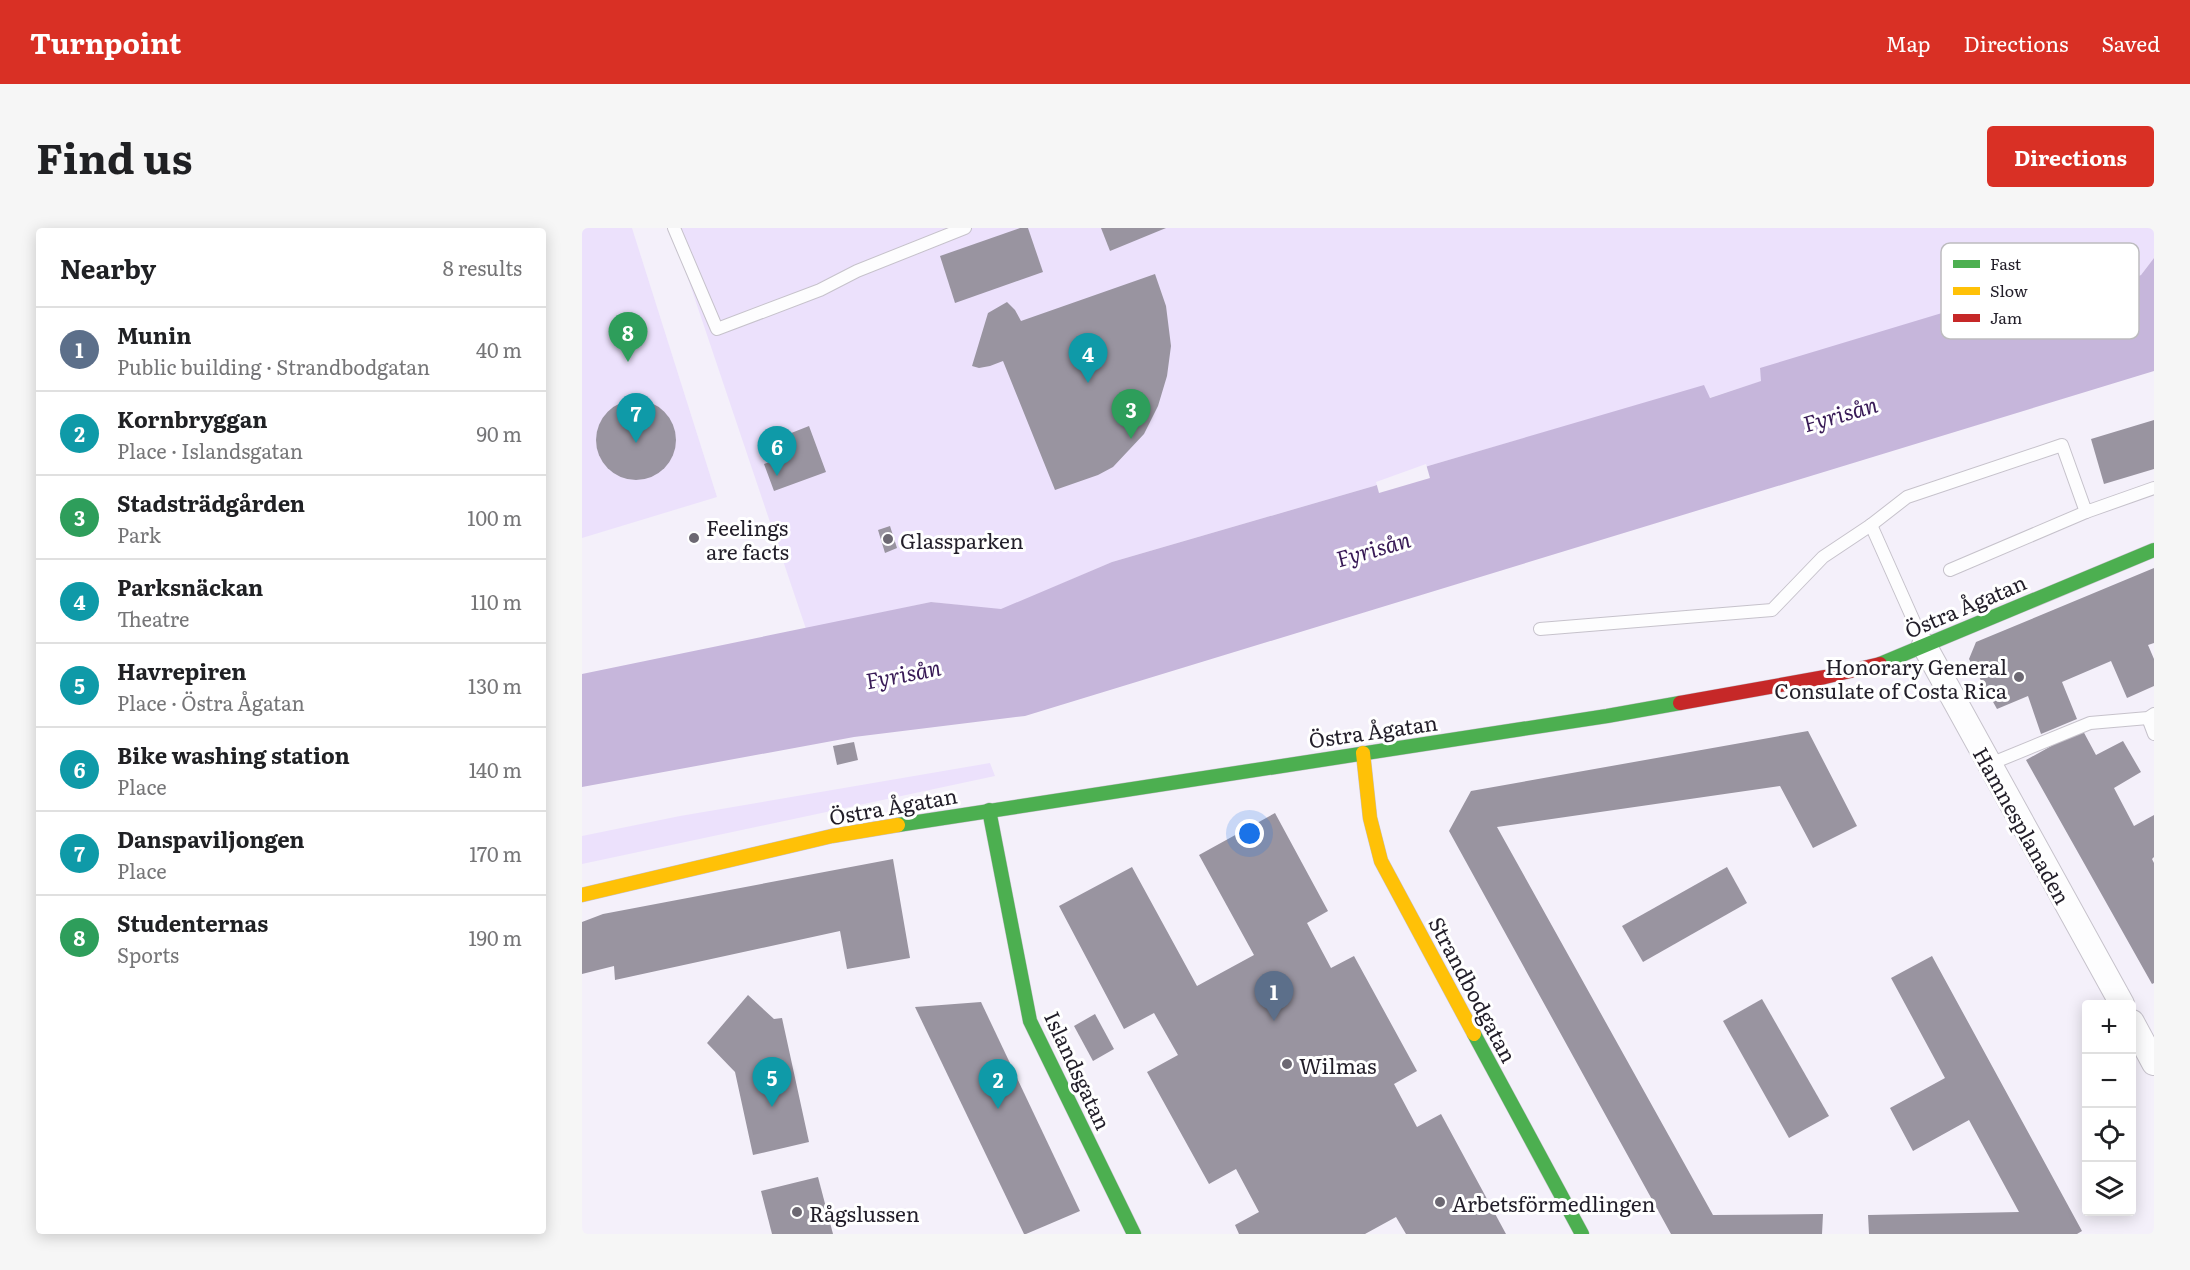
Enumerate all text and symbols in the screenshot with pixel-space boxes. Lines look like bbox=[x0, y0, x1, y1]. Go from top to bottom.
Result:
text: Turnpoint bbox=[30, 21, 181, 63]
text: Map bbox=[1886, 27, 1931, 58]
text: Directions bbox=[1964, 27, 2069, 58]
text: Saved bbox=[2102, 27, 2160, 58]
text: Find us bbox=[36, 125, 193, 187]
button: Directions bbox=[1987, 126, 2154, 187]
legend bbox=[1941, 243, 2139, 339]
text: Nearby bbox=[60, 248, 156, 287]
text: Fast bbox=[1990, 251, 2022, 275]
text: 8 results bbox=[443, 252, 522, 282]
text: Slow bbox=[1990, 278, 2028, 302]
text: Jam bbox=[1990, 305, 2023, 329]
pin: 8 bbox=[608, 312, 648, 362]
text: Munin bbox=[117, 318, 191, 351]
text: 1 bbox=[75, 334, 84, 364]
text: 40 m bbox=[476, 334, 522, 364]
pin: 4 bbox=[1068, 334, 1108, 383]
text: Public building · Strandbodgatan bbox=[117, 351, 430, 381]
water label: Fyrisån bbox=[1799, 387, 1881, 439]
pin: 3 bbox=[1112, 390, 1150, 439]
pin: 7 bbox=[616, 394, 656, 443]
text: Kornbryggan bbox=[117, 402, 268, 435]
text: 2 bbox=[74, 418, 85, 448]
text: 90 m bbox=[477, 418, 522, 448]
pin: 6 bbox=[758, 426, 796, 476]
text: Place · Islandsgatan bbox=[117, 435, 303, 465]
text: Stadsträdgården bbox=[117, 486, 305, 519]
text: 3 bbox=[74, 502, 85, 532]
text: 100 m bbox=[467, 502, 522, 532]
place label: Feelings are facts bbox=[706, 511, 789, 566]
text: Park bbox=[117, 519, 161, 549]
water label: Fyrisån bbox=[1332, 522, 1414, 574]
place label: Glassparken bbox=[900, 524, 1024, 555]
marker: Feelings are facts bbox=[687, 531, 701, 545]
marker: Glassparken bbox=[881, 532, 895, 546]
street label: Östra Ågatan bbox=[1899, 565, 2031, 645]
text: Parksnäckan bbox=[117, 570, 263, 603]
text: 4 bbox=[73, 586, 86, 616]
text: 110 m bbox=[471, 586, 522, 616]
text: Theatre bbox=[117, 603, 189, 633]
water label: Fyrisån bbox=[862, 650, 944, 696]
place label: Honorary General Consulate of Costa Rica bbox=[1774, 650, 2008, 705]
text: Havrepiren bbox=[117, 654, 247, 687]
text: 5 bbox=[74, 670, 85, 700]
text: 130 m bbox=[468, 670, 522, 700]
marker: Honorary General Consulate of Costa Rica bbox=[2012, 670, 2026, 684]
text: Place · Östra Ågatan bbox=[117, 687, 305, 717]
street label: Östra Ågatan bbox=[1307, 706, 1439, 754]
text: Bike washing station bbox=[117, 738, 350, 771]
street label: Hamnesplanaden bbox=[1967, 741, 2079, 909]
text: 6 bbox=[74, 754, 85, 784]
text: 140 m bbox=[469, 754, 522, 784]
text: Place bbox=[117, 771, 167, 801]
street label: Östra Ågatan bbox=[826, 778, 960, 832]
your location bbox=[1235, 819, 1264, 848]
text: Danspaviljongen bbox=[117, 822, 305, 855]
text: 7 bbox=[74, 838, 85, 868]
text: 170 m bbox=[469, 838, 522, 868]
text: Place bbox=[117, 855, 167, 885]
text: Studenternas bbox=[117, 906, 268, 939]
street label: Strandbodgatan bbox=[1422, 910, 1526, 1068]
text: 8 bbox=[74, 922, 85, 952]
text: 190 m bbox=[468, 922, 522, 952]
text: Sports bbox=[117, 939, 179, 969]
pin: 1 bbox=[1254, 972, 1294, 1021]
map controls bbox=[2082, 1000, 2136, 1216]
button: + bbox=[2082, 1000, 2136, 1054]
street label: Islandsgatan bbox=[1038, 1006, 1120, 1135]
place label: Wilmas bbox=[1299, 1049, 1376, 1080]
button: − bbox=[2082, 1054, 2136, 1108]
marker: Wilmas bbox=[1280, 1057, 1294, 1071]
pin: 5 bbox=[752, 1058, 792, 1107]
pin: 2 bbox=[978, 1060, 1018, 1109]
button: locate bbox=[2082, 1108, 2136, 1162]
button: layers bbox=[2082, 1162, 2136, 1216]
place label: Arbetsförmedlingen bbox=[1452, 1187, 1655, 1218]
marker: Arbetsförmedlingen bbox=[1433, 1195, 1447, 1209]
place label: Rågslussen bbox=[809, 1197, 920, 1228]
marker: Rågslussen bbox=[790, 1205, 804, 1219]

